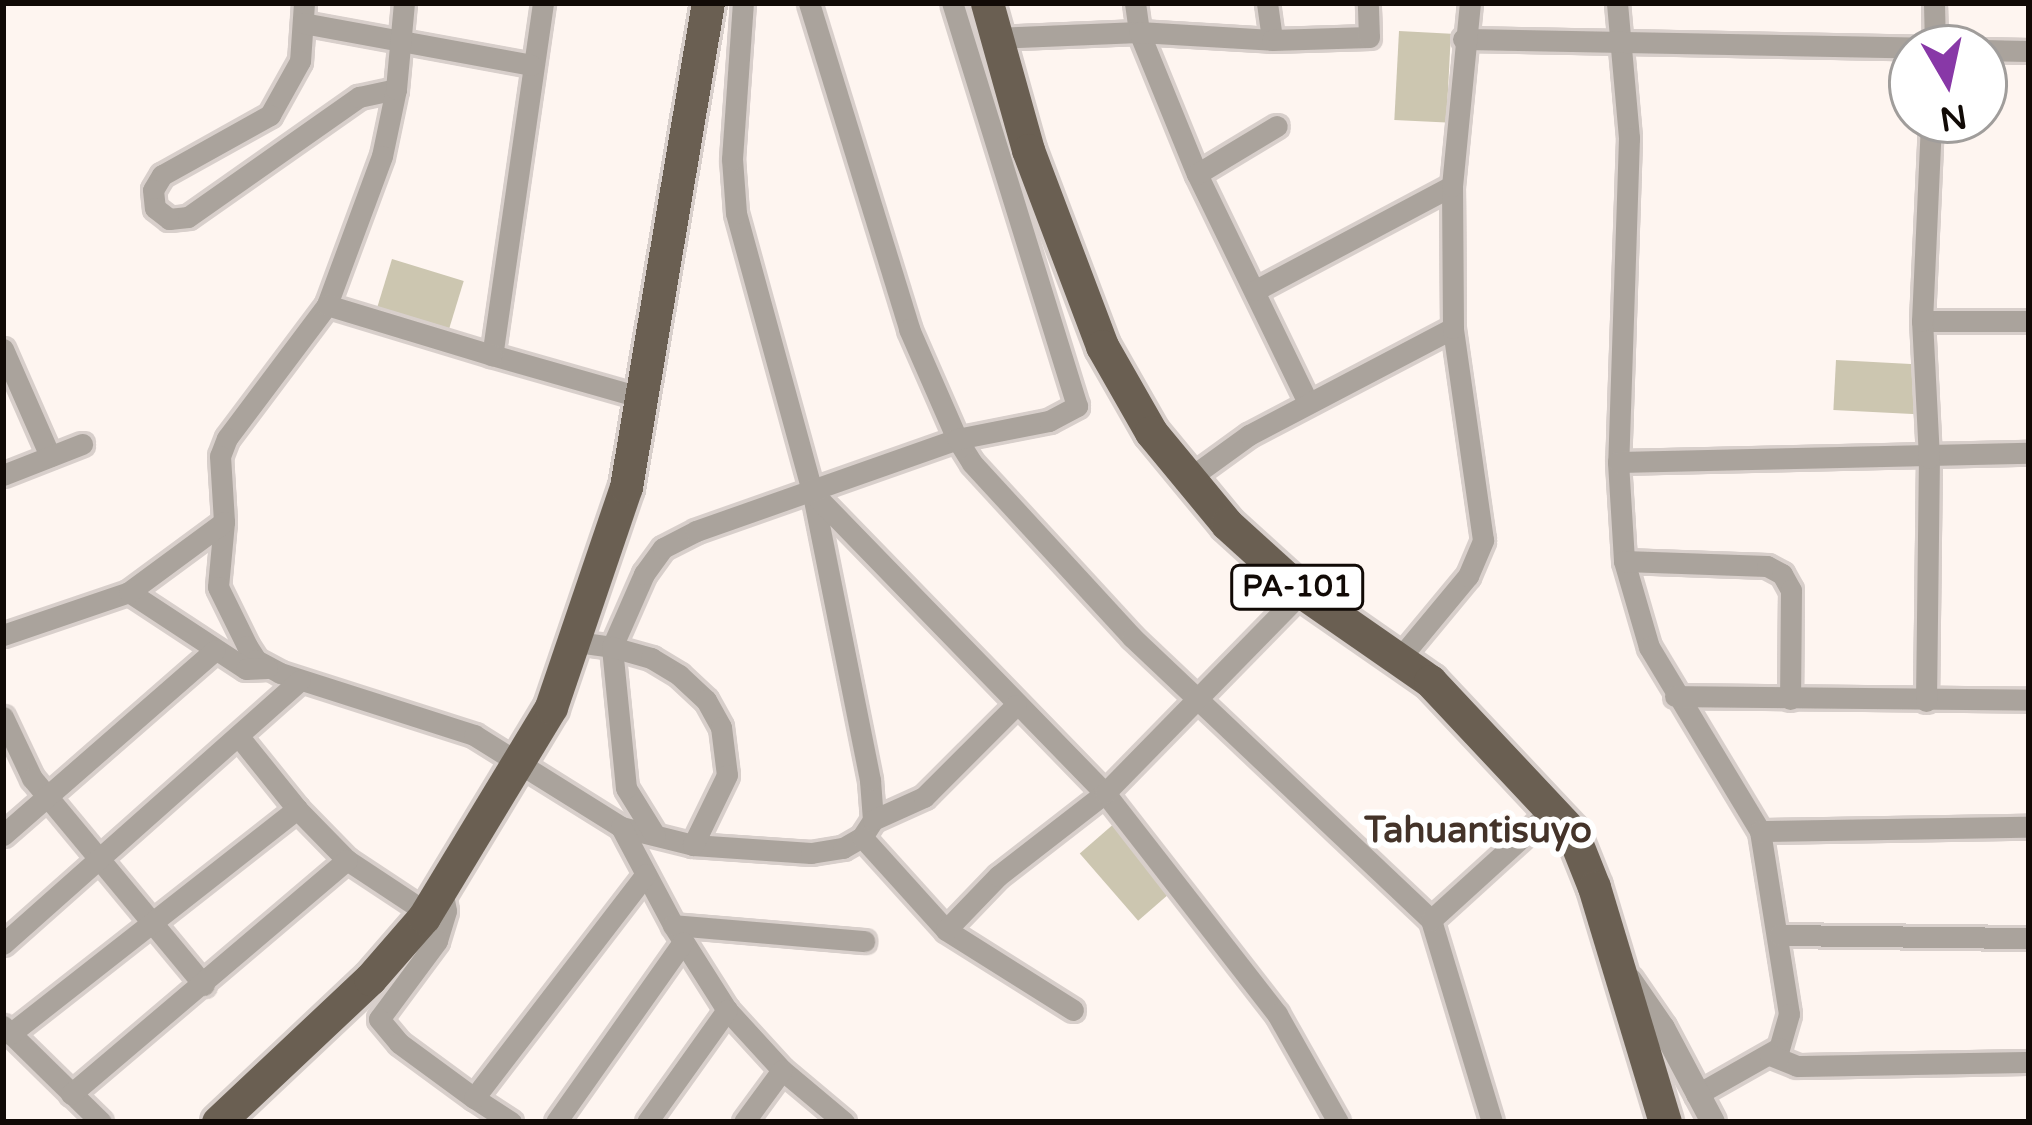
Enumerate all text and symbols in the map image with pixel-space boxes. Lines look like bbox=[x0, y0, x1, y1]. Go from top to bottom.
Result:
north arrow bbox=[1888, 24, 2008, 144]
text: N bbox=[1937, 96, 1969, 138]
road number: PA-101 bbox=[1228, 563, 1366, 611]
district label: Tahuantisuyo bbox=[1364, 809, 1592, 853]

